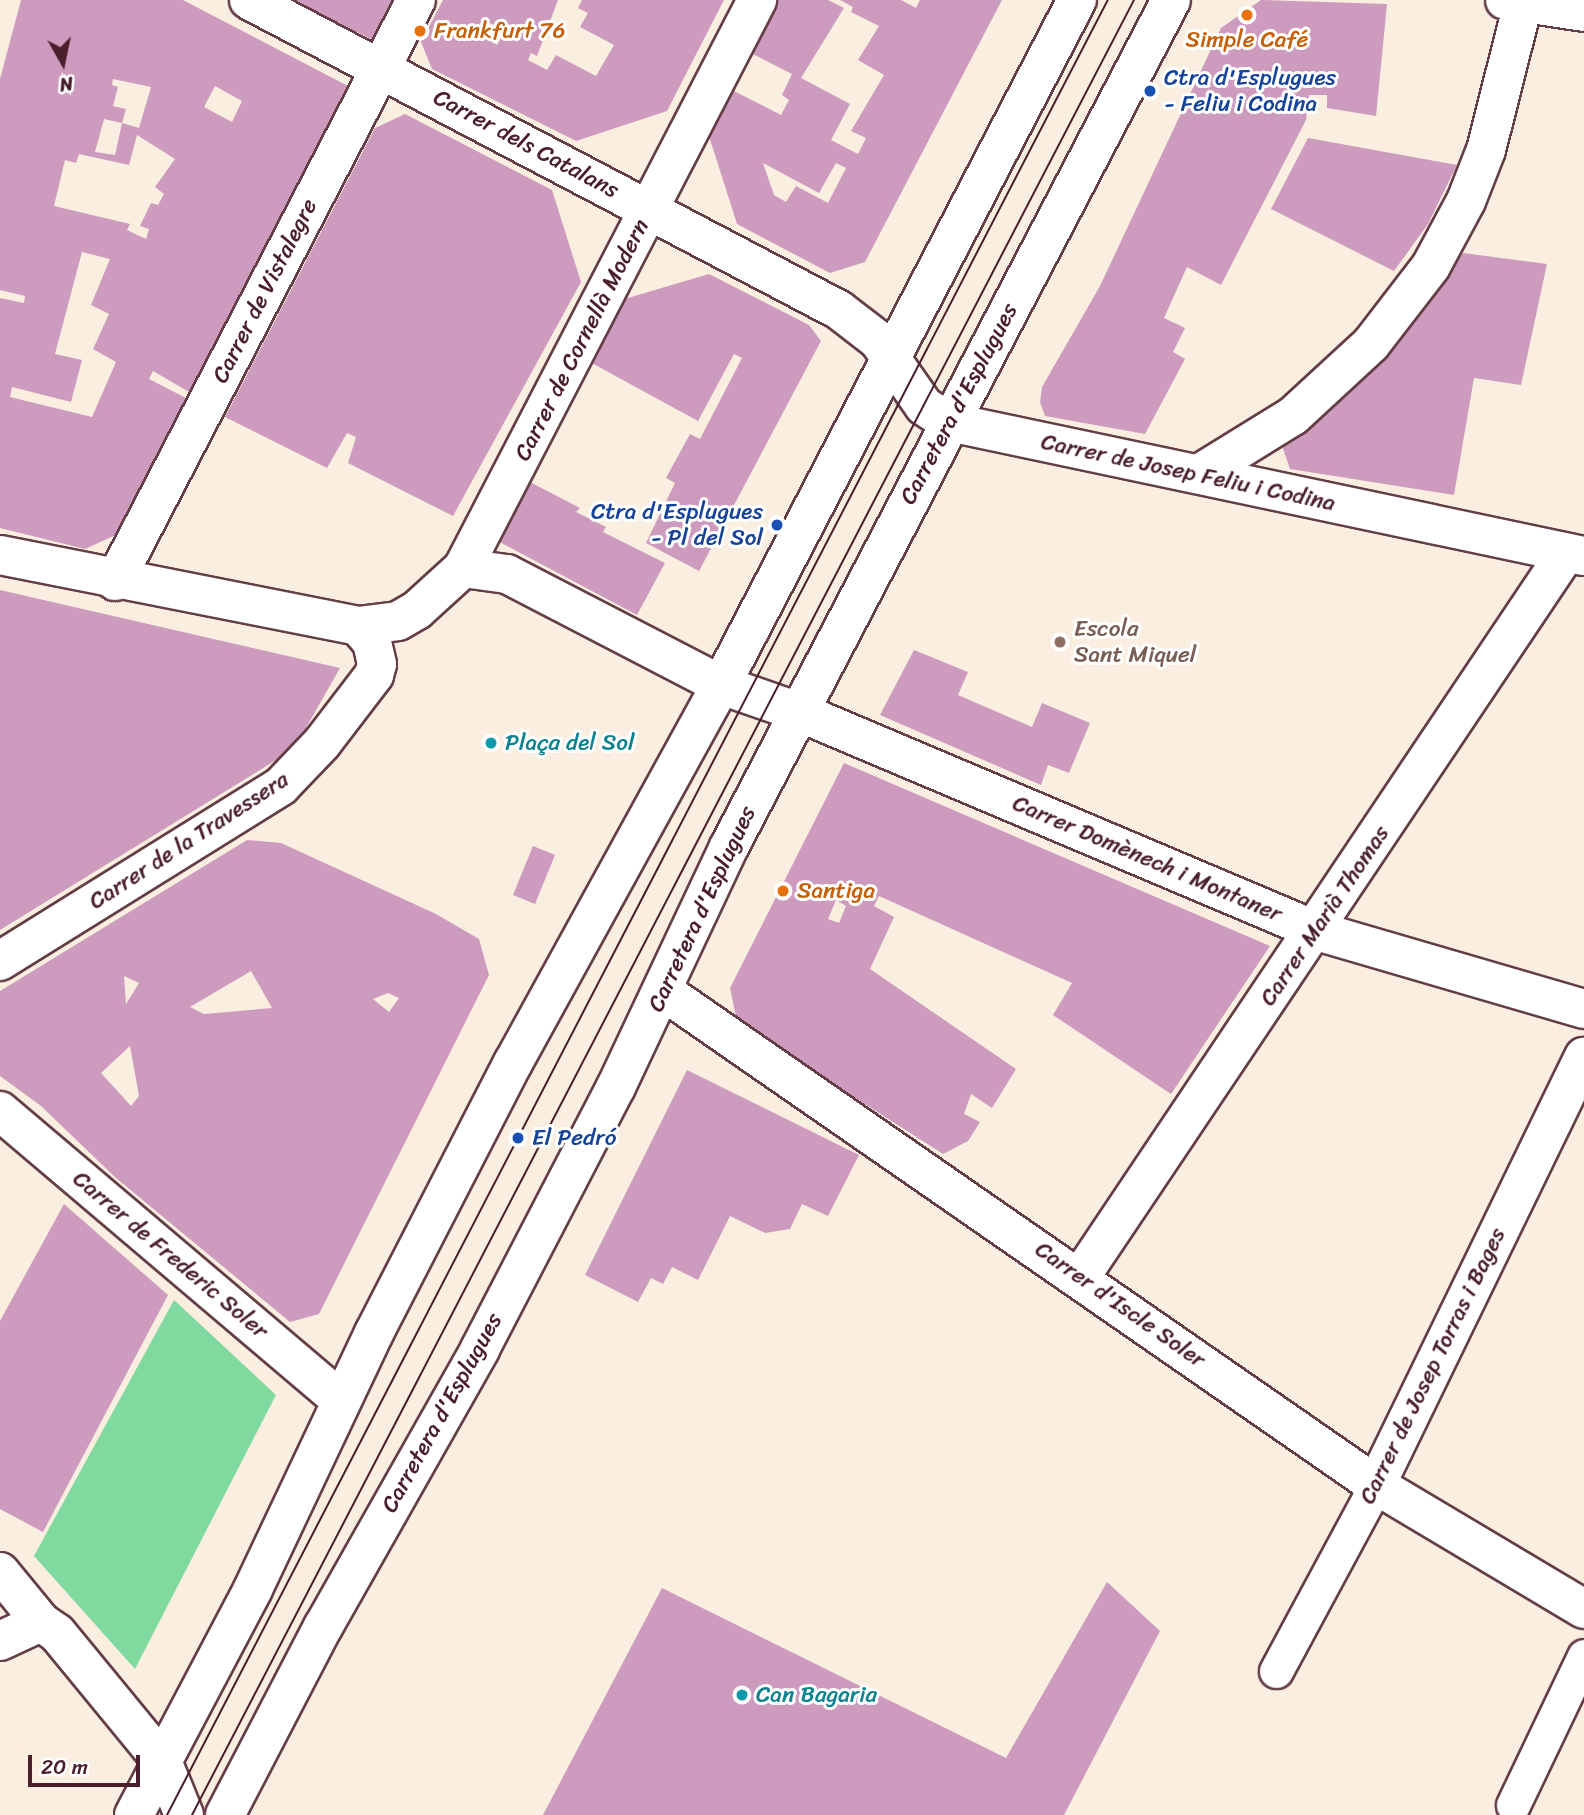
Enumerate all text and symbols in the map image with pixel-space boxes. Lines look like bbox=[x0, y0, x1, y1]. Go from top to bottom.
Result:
marker: Simple Café bbox=[1239, 7, 1255, 23]
place label: Frankfurt 76 bbox=[434, 17, 566, 45]
marker: Frankfurt 76 bbox=[412, 23, 428, 39]
place label: Simple Café bbox=[1186, 26, 1308, 54]
north arrow bbox=[28, 28, 98, 98]
place label: Ctra d'Esplugues - Feliu i Codina bbox=[1164, 64, 1335, 118]
text: N bbox=[57, 67, 75, 102]
street label: Carrer dels Catalans bbox=[428, 83, 624, 205]
marker: Ctra d'Esplugues - Feliu i Codina bbox=[1142, 83, 1158, 99]
street label: Carrer de Vistalegre bbox=[206, 194, 324, 388]
street label: Carrer de Cornellà Modern bbox=[509, 214, 655, 466]
street label: Carretera d'Esplugues bbox=[894, 299, 1024, 509]
street label: Carrer de Josep Feliu i Codina bbox=[1038, 428, 1338, 518]
place label: Ctra d'Esplugues - Pl del Sol bbox=[592, 498, 763, 552]
marker: Ctra d'Esplugues - Pl del Sol bbox=[769, 517, 785, 533]
place label: Escola Sant Miquel bbox=[1074, 615, 1195, 669]
marker: Escola Sant Miquel bbox=[1052, 634, 1068, 650]
place label: Plaça del Sol bbox=[505, 729, 635, 757]
marker: Plaça del Sol bbox=[483, 735, 499, 751]
street label: Carrer de la Travessera bbox=[84, 766, 294, 916]
street label: Carrer Domènech i Montaner bbox=[1008, 790, 1286, 928]
street label: Carretera d'Esplugues bbox=[642, 802, 762, 1016]
street label: Carrer Marià Thomas bbox=[1255, 821, 1395, 1011]
place label: Santiga bbox=[797, 877, 875, 905]
marker: Santiga bbox=[775, 883, 791, 899]
place label: El Pedró bbox=[532, 1124, 616, 1152]
marker: El Pedró bbox=[510, 1130, 526, 1146]
street label: Carrer de Frederic Soler bbox=[67, 1165, 273, 1345]
street label: Carrer de Josep Torras i Bages bbox=[1354, 1223, 1512, 1509]
street label: Carrer d'Iscle Soler bbox=[1029, 1236, 1211, 1374]
street label: Carretera d'Esplugues bbox=[376, 1309, 508, 1517]
place label: Can Bagaria bbox=[756, 1681, 877, 1709]
marker: Can Bagaria bbox=[734, 1687, 750, 1703]
scale bar bbox=[32, 1742, 144, 1786]
text: 20 m bbox=[41, 1748, 88, 1786]

